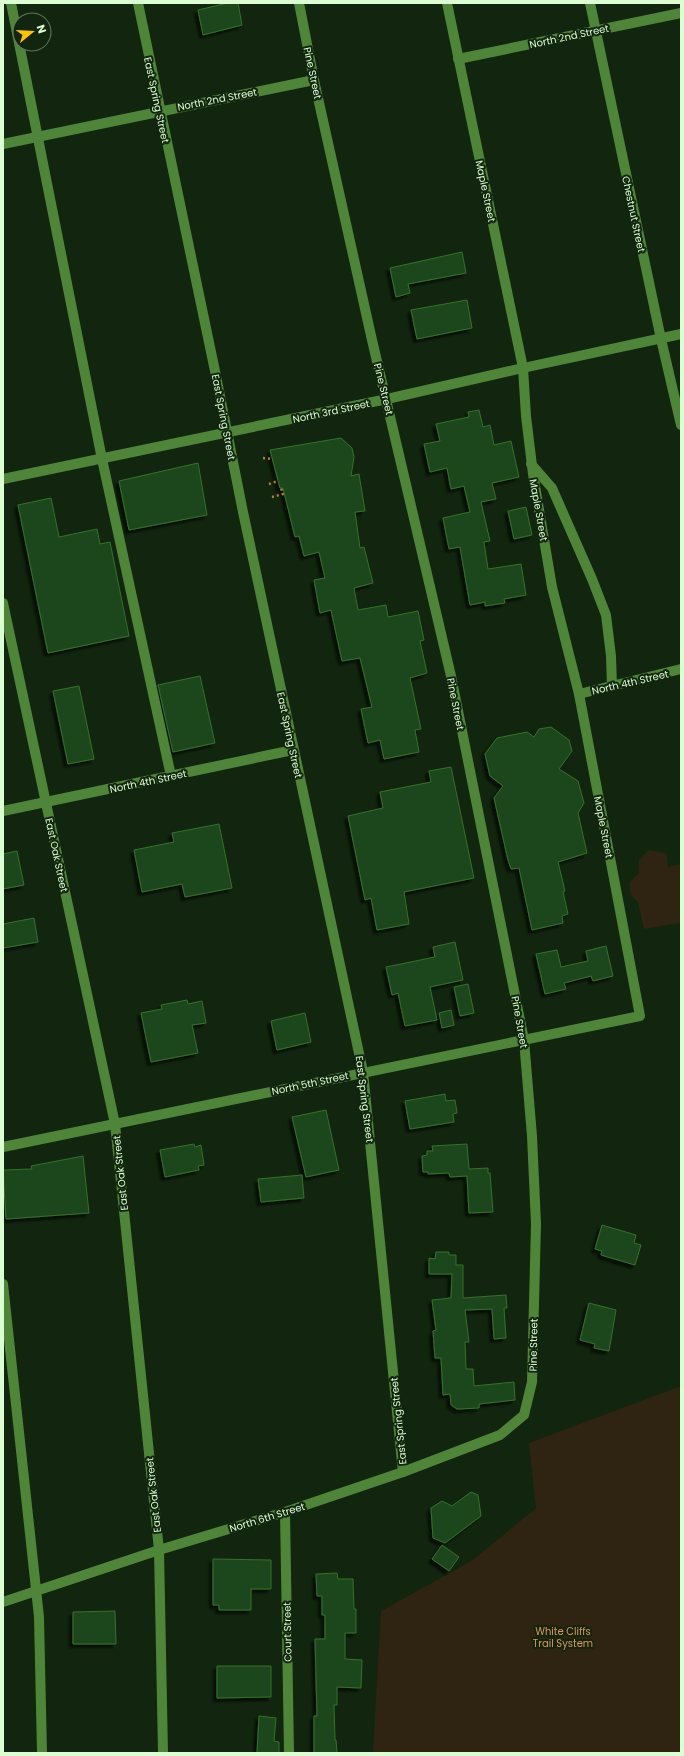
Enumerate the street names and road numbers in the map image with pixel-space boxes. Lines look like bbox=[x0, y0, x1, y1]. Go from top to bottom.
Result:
street label: North 2nd Street bbox=[528, 21, 610, 52]
street label: Pine Street bbox=[300, 46, 325, 101]
street label: East Spring Street bbox=[140, 56, 173, 145]
street label: North 2nd Street bbox=[176, 84, 259, 115]
street label: Maple Street bbox=[472, 159, 499, 224]
street label: Chestnut Street bbox=[618, 175, 649, 254]
street label: Pine Street bbox=[370, 362, 397, 417]
street label: East Spring Street bbox=[208, 373, 239, 462]
street label: North 3rd Street bbox=[291, 396, 371, 427]
street label: Maple Street bbox=[526, 478, 551, 543]
street label: North 4th Street bbox=[590, 666, 670, 699]
street label: Pine Street bbox=[443, 677, 468, 732]
street label: East Spring Street bbox=[273, 691, 306, 780]
street label: North 4th Street bbox=[108, 766, 188, 797]
street label: Maple Street bbox=[590, 795, 617, 860]
street label: East Oak Street bbox=[41, 817, 72, 894]
street label: Pine Street bbox=[508, 995, 532, 1050]
street label: East Spring Street bbox=[352, 1055, 377, 1144]
street label: North 5th Street bbox=[270, 1068, 350, 1099]
street label: East Oak Street bbox=[109, 1134, 132, 1211]
street label: Pine Street bbox=[526, 1318, 541, 1372]
street label: East Spring Street bbox=[386, 1376, 411, 1465]
street label: East Oak Street bbox=[142, 1456, 165, 1533]
street label: North 6th Street bbox=[228, 1499, 307, 1536]
street label: Court Street bbox=[279, 1602, 296, 1662]

